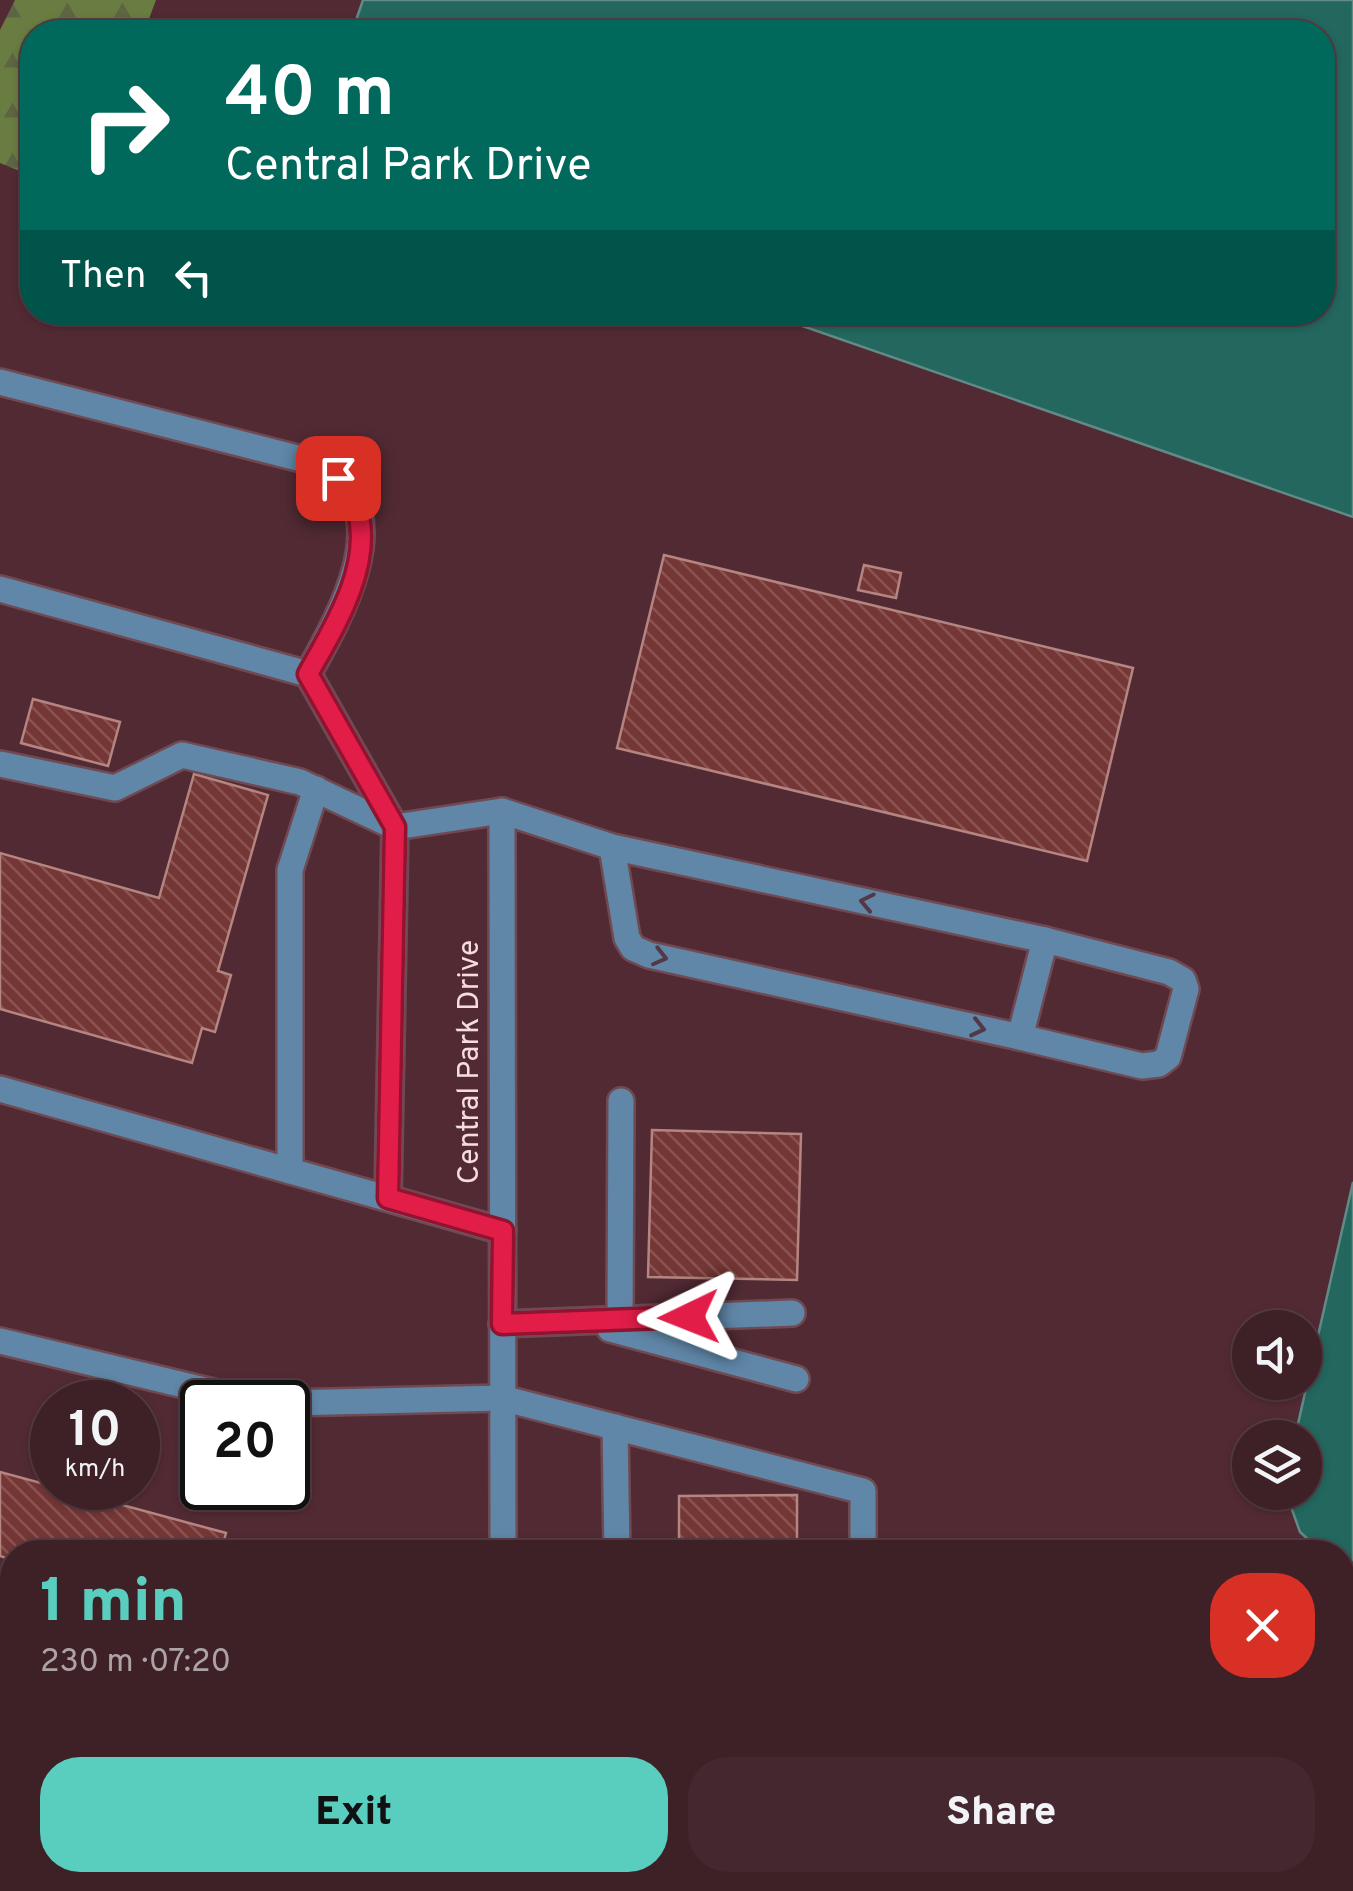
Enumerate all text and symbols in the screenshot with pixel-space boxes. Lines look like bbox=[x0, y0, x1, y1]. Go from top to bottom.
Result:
text: 40 m bbox=[225, 52, 395, 141]
icon: right bbox=[60, 60, 190, 190]
text: Central Park Drive bbox=[225, 139, 592, 196]
icon: left bbox=[166, 250, 221, 305]
text: Then bbox=[60, 253, 146, 302]
pin bbox=[296, 436, 381, 521]
icon: arrive bbox=[311, 451, 366, 506]
one-way arrow bbox=[859, 893, 876, 914]
street label: Central Park Drive bbox=[452, 940, 489, 1184]
one-way arrow bbox=[652, 945, 669, 966]
one-way arrow bbox=[969, 1016, 986, 1037]
position arrow bbox=[637, 1265, 741, 1369]
map controls bbox=[1232, 1310, 1322, 1510]
button: sound bbox=[1232, 1310, 1322, 1400]
speed limit sign: 20 bbox=[180, 1380, 310, 1510]
text: 10 bbox=[69, 1401, 121, 1464]
button: layers bbox=[1232, 1420, 1322, 1510]
text: km/h bbox=[65, 1454, 125, 1486]
text: 1 min bbox=[40, 1567, 187, 1643]
button: close bbox=[1210, 1573, 1315, 1678]
text: 230 m · 07:20 bbox=[40, 1643, 231, 1683]
button: Exit bbox=[40, 1757, 668, 1872]
button: Share bbox=[688, 1757, 1315, 1872]

